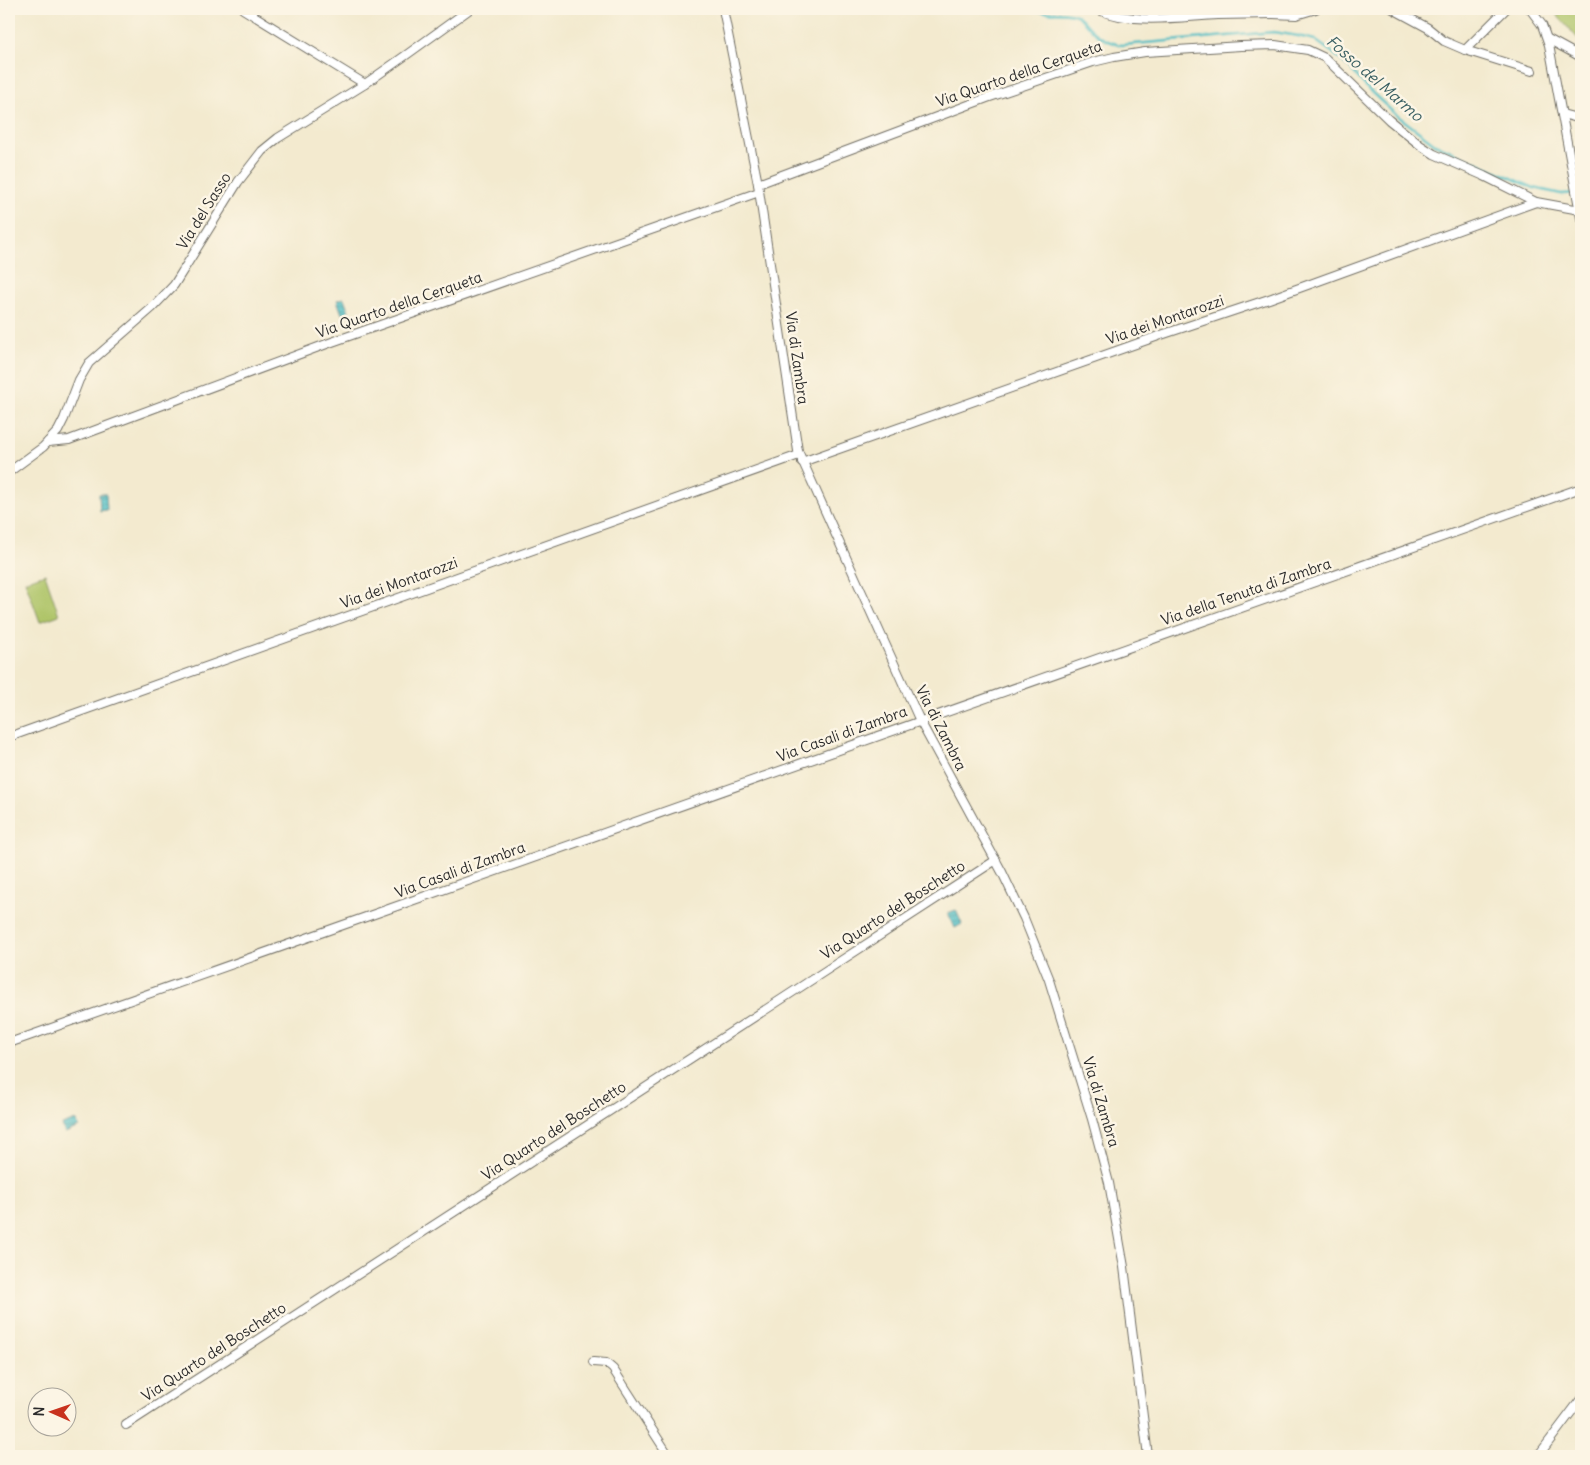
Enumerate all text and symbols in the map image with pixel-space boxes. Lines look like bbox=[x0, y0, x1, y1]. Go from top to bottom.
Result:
water label: Fosso del Marmo bbox=[1323, 31, 1428, 126]
street label: Via Quarto della Cerqueta bbox=[933, 36, 1105, 111]
street label: Via del Sasso bbox=[172, 169, 235, 253]
street label: Via Quarto della Cerqueta bbox=[313, 267, 485, 342]
street label: Via dei Montarozzi bbox=[1103, 290, 1226, 349]
street label: Via di Zambra bbox=[782, 310, 813, 406]
street label: Via dei Montarozzi bbox=[338, 553, 460, 613]
street label: Via della Tenuta di Zambra bbox=[1158, 553, 1334, 630]
street label: Via di Zambra bbox=[912, 682, 971, 774]
street label: Via Casali di Zambra bbox=[774, 701, 910, 766]
street label: Via Casali di Zambra bbox=[392, 837, 528, 902]
street label: Via Quarto del Boschetto bbox=[817, 856, 969, 963]
street label: Via di Zambra bbox=[1079, 1054, 1124, 1150]
street label: Via Quarto del Boschetto bbox=[478, 1077, 630, 1184]
street label: Via Quarto del Boschetto bbox=[138, 1298, 290, 1405]
north arrow bbox=[28, 1388, 78, 1438]
text: N bbox=[30, 1406, 48, 1417]

